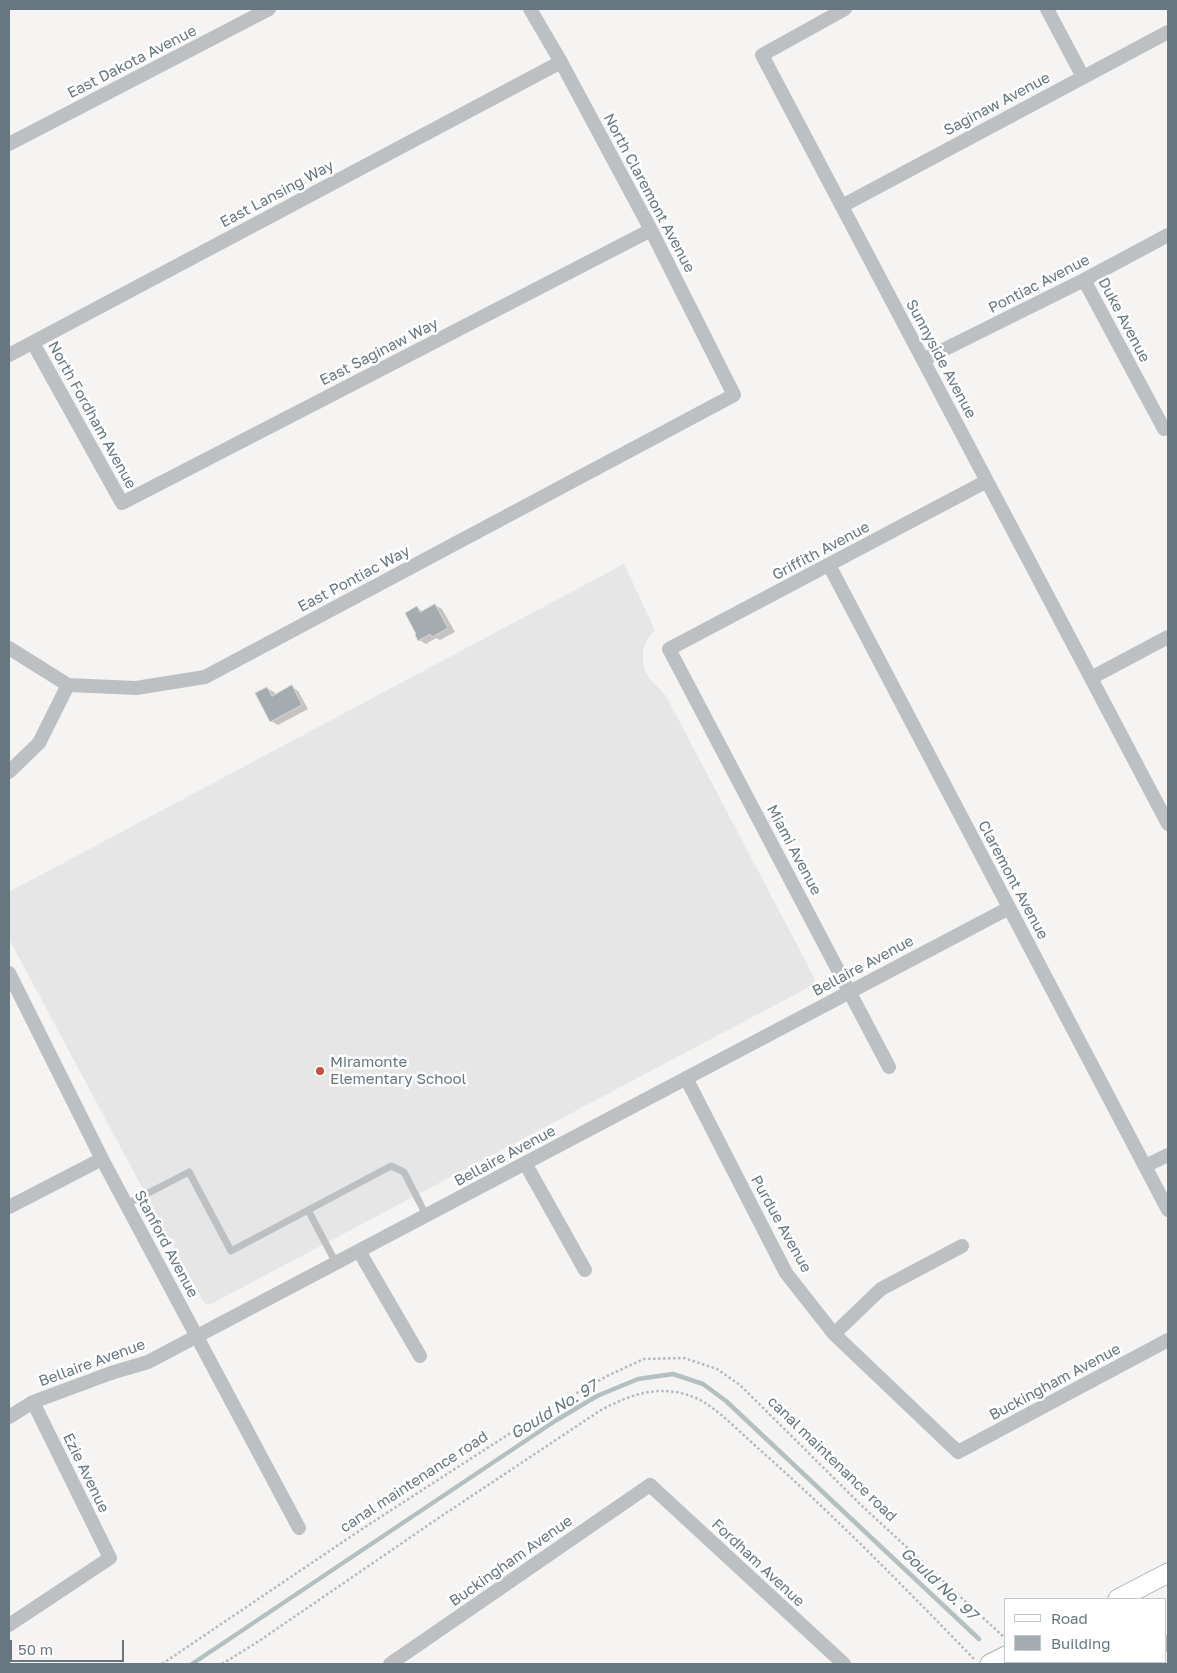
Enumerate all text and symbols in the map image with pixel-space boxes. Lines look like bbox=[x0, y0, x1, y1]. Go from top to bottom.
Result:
street label: East Dakota Avenue bbox=[64, 22, 200, 102]
street label: Saginaw Avenue bbox=[941, 68, 1053, 140]
street label: North Claremont Avenue bbox=[599, 110, 699, 276]
street label: East Lansing Way bbox=[217, 156, 337, 232]
street label: Pontiac Avenue bbox=[985, 251, 1093, 317]
street label: Duke Avenue bbox=[1094, 275, 1154, 365]
street label: Sunnyside Avenue bbox=[902, 297, 980, 421]
street label: East Saginaw Way bbox=[317, 314, 441, 390]
street label: North Fordham Avenue bbox=[44, 338, 140, 492]
street label: Griffith Avenue bbox=[769, 518, 873, 584]
street label: East Pontiac Way bbox=[295, 542, 413, 616]
street label: Miami Avenue bbox=[763, 802, 825, 898]
street label: Claremont Avenue bbox=[974, 818, 1052, 942]
street label: Bellaire Avenue bbox=[809, 932, 917, 1000]
place label: Miramonte Elementary School bbox=[330, 1053, 466, 1088]
marker: Miramonte Elementary School bbox=[314, 1065, 326, 1077]
street label: Bellaire Avenue bbox=[451, 1122, 559, 1190]
street label: Purdue Avenue bbox=[747, 1172, 815, 1276]
street label: Stanford Avenue bbox=[130, 1187, 202, 1301]
street label: Bellaire Avenue bbox=[36, 1335, 148, 1391]
street label: Buckingham Avenue bbox=[986, 1340, 1124, 1424]
water label: Gould No. 97 bbox=[507, 1377, 601, 1443]
street label: canal maintenance road bbox=[764, 1393, 900, 1525]
street label: canal maintenance road bbox=[337, 1428, 491, 1536]
street label: Ezie Avenue bbox=[59, 1430, 113, 1516]
street label: Buckingham Avenue bbox=[446, 1512, 576, 1610]
street label: Fordham Avenue bbox=[708, 1515, 808, 1611]
water label: Gould No. 97 bbox=[897, 1544, 981, 1624]
legend bbox=[1004, 1598, 1167, 1663]
text: Road bbox=[1051, 1609, 1088, 1627]
scale bar bbox=[12, 1630, 126, 1662]
text: Building bbox=[1051, 1634, 1111, 1652]
text: 50 m bbox=[18, 1640, 53, 1658]

